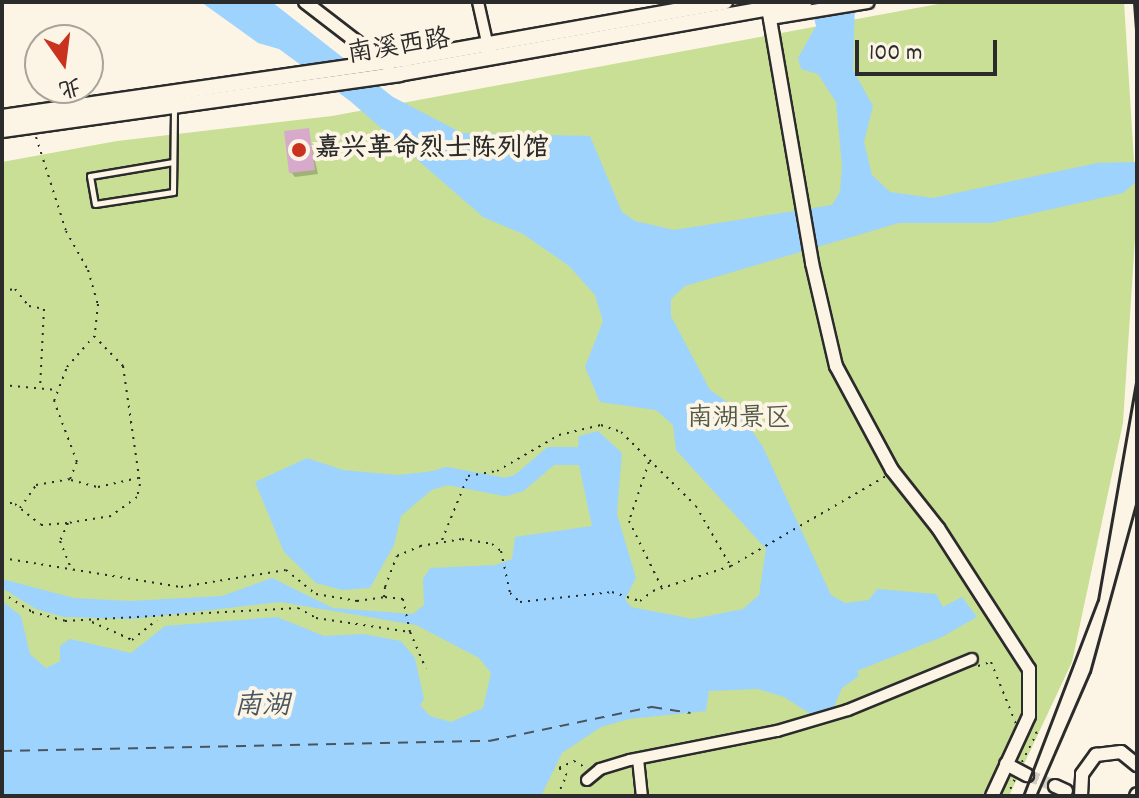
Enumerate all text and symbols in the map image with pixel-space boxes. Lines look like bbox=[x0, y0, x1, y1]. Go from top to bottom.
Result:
north arrow bbox=[24, 24, 104, 104]
street label: 南溪西路 bbox=[345, 24, 453, 72]
scale bar bbox=[859, 24, 1001, 74]
text: 100 m bbox=[869, 37, 922, 71]
text: 北 bbox=[55, 68, 84, 104]
place label: 嘉兴革命烈士陈列馆 bbox=[315, 134, 549, 166]
marker: 嘉兴革命烈士陈列馆 bbox=[290, 141, 308, 159]
park label: 南湖景区 bbox=[687, 404, 791, 436]
water label: 南湖 bbox=[234, 691, 290, 725]

